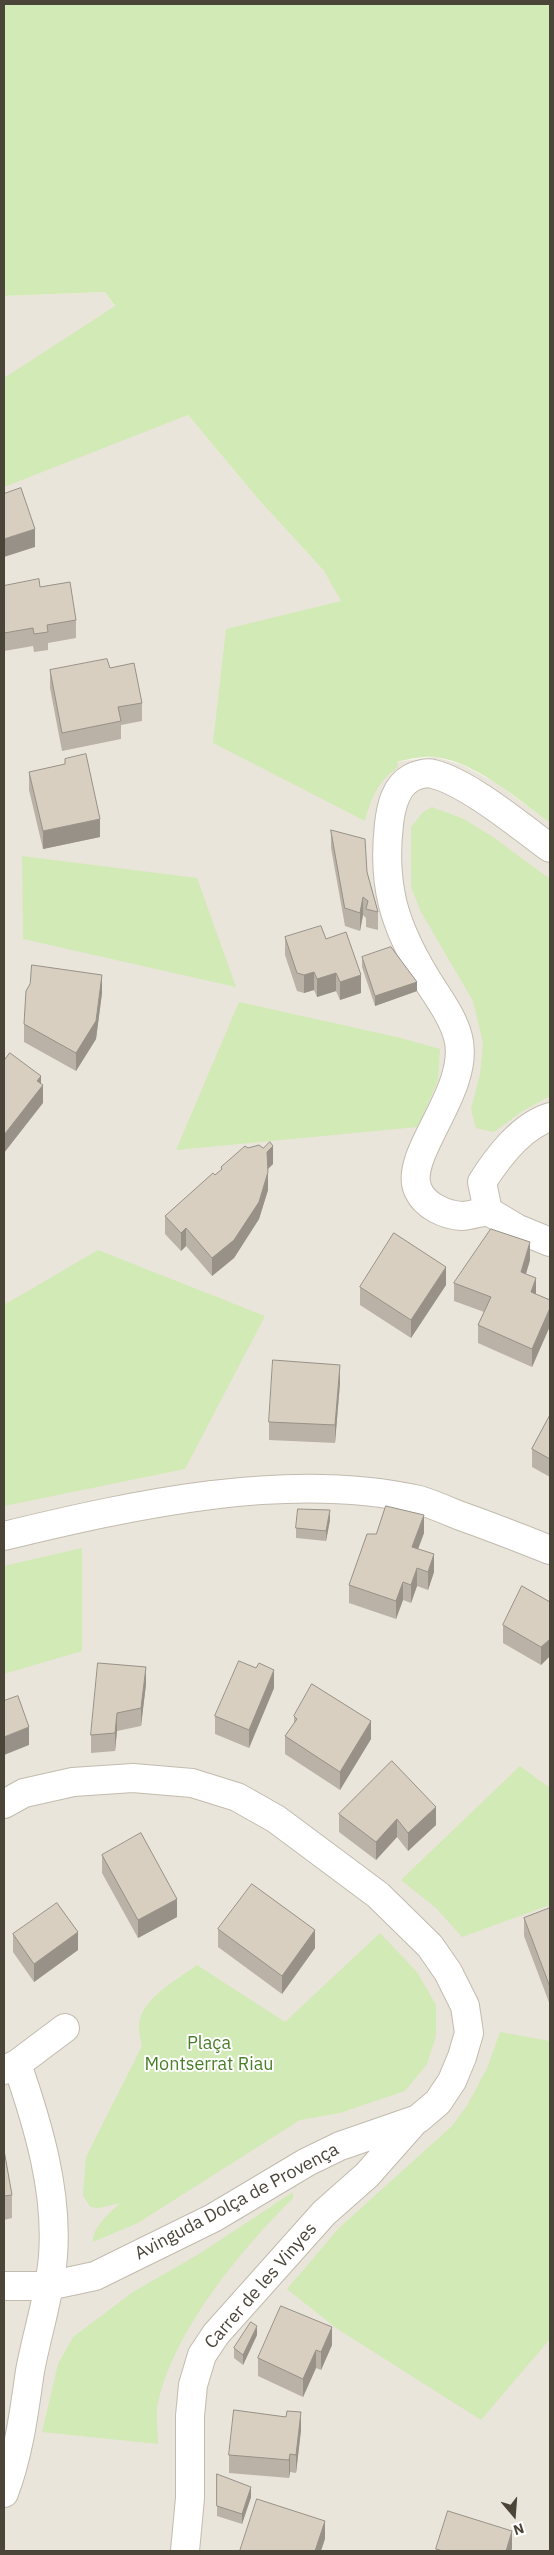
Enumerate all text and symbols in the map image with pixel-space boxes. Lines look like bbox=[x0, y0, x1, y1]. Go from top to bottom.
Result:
park label: Plaça Montserrat Riau bbox=[144, 2033, 274, 2076]
street label: Avinguda Dolça de Provença bbox=[131, 2139, 343, 2265]
street label: Carrer de les Vinyes bbox=[200, 2219, 322, 2353]
north arrow bbox=[489, 2490, 539, 2540]
text: N bbox=[511, 2519, 526, 2539]

